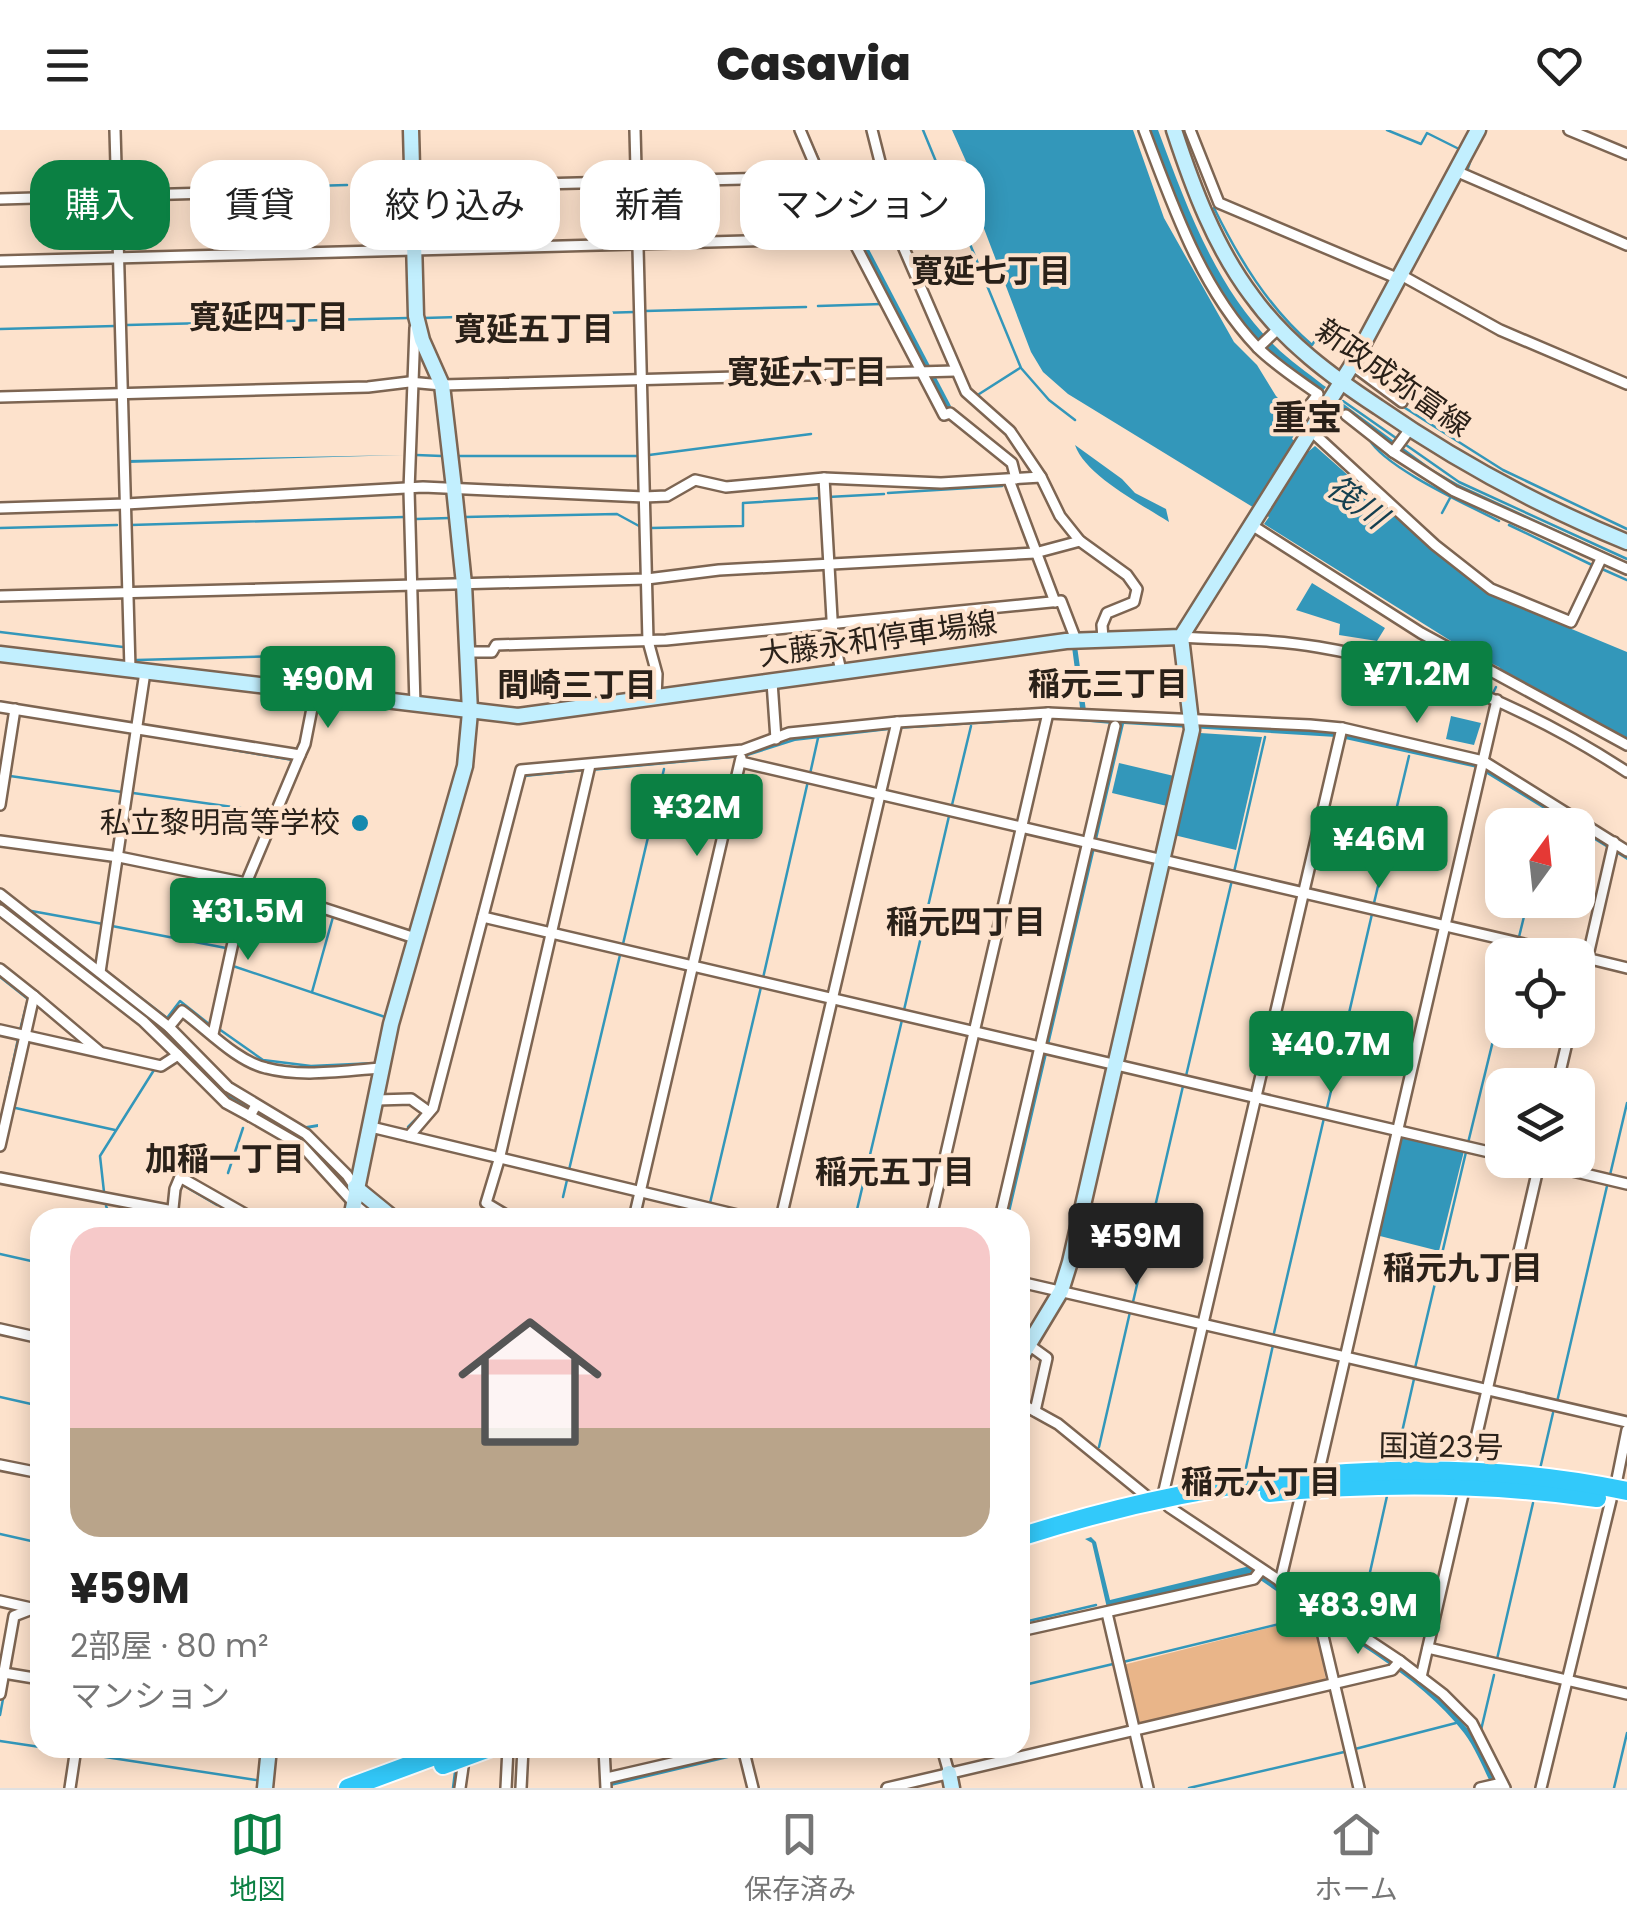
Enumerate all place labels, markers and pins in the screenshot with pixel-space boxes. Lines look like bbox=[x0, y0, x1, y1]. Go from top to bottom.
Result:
pin: ¥71.2M bbox=[1336, 641, 1498, 726]
pin: ¥90M bbox=[269, 646, 387, 731]
pin: ¥32M bbox=[638, 774, 756, 859]
place label: 私立黎明高等学校 bbox=[100, 801, 340, 844]
pin: ¥46M bbox=[1320, 806, 1438, 891]
marker: 私立黎明高等学校 bbox=[349, 812, 371, 834]
pin: ¥31.5M bbox=[167, 878, 329, 963]
pin: ¥40.7M bbox=[1250, 1011, 1412, 1096]
pin: ¥59M bbox=[1077, 1203, 1195, 1288]
pin: ¥83.9M bbox=[1277, 1572, 1439, 1657]

